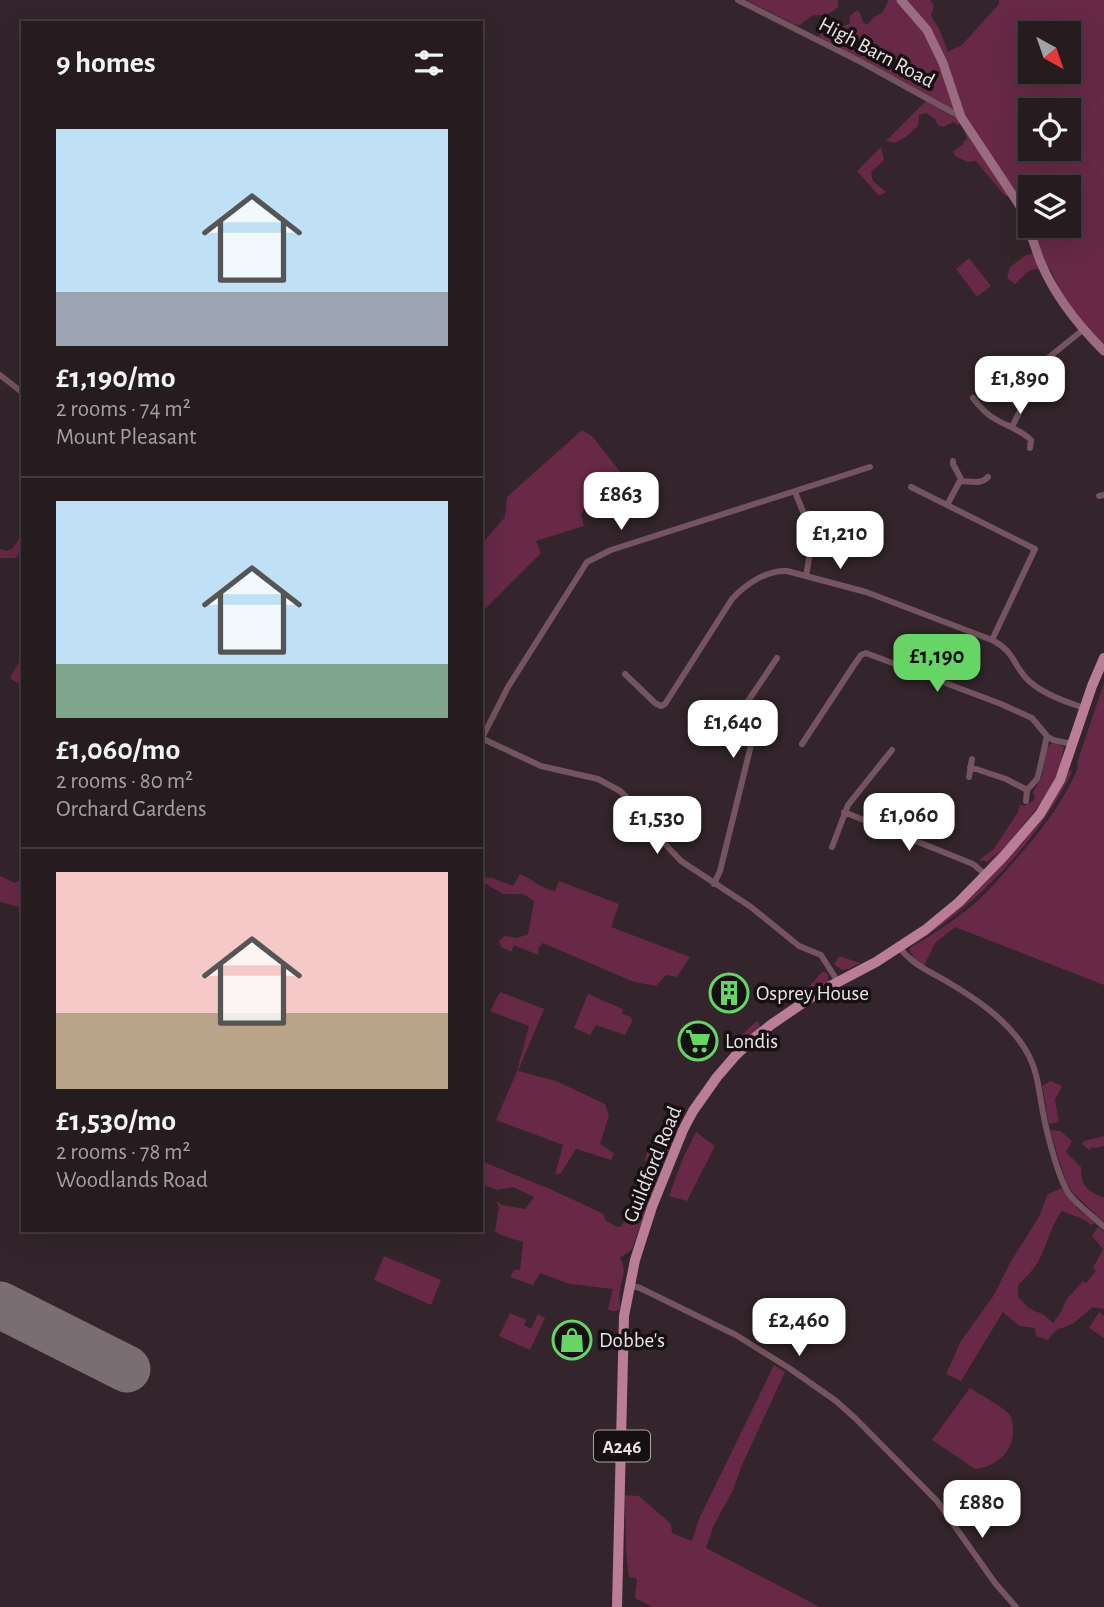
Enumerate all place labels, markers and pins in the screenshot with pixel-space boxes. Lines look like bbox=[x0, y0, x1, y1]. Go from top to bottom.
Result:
pin: £1,890 bbox=[963, 356, 1077, 416]
pin: £863 bbox=[580, 472, 662, 532]
pin: £1,210 bbox=[783, 512, 897, 571]
pin: £1,190 bbox=[880, 634, 994, 694]
pin: £1,640 bbox=[676, 700, 790, 760]
pin: £1,060 bbox=[852, 794, 966, 853]
pin: £1,530 bbox=[600, 796, 714, 856]
building icon: Osprey House bbox=[708, 972, 750, 1014]
place label: Osprey House bbox=[756, 983, 869, 1004]
supermarket icon: Londis bbox=[677, 1020, 719, 1062]
place label: Londis bbox=[725, 1031, 778, 1052]
pin: £2,460 bbox=[742, 1298, 856, 1358]
shop icon: Dobbe's bbox=[551, 1319, 593, 1361]
place label: Dobbe's bbox=[599, 1330, 665, 1351]
pin: £880 bbox=[941, 1480, 1023, 1540]

